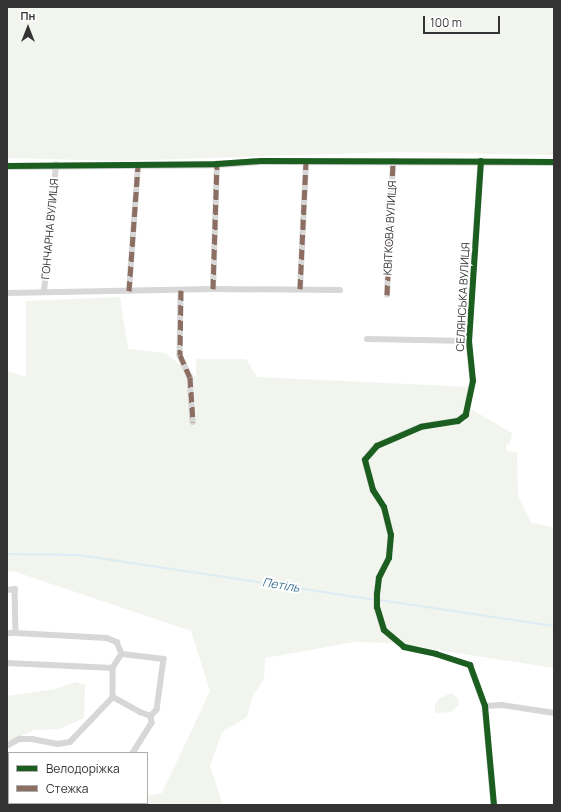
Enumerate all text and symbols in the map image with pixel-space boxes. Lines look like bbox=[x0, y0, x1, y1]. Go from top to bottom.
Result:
north arrow bbox=[8, 8, 48, 48]
text: Пн bbox=[21, 8, 35, 23]
scale bar bbox=[425, 8, 502, 34]
text: 100 m bbox=[430, 14, 462, 31]
street label: ГОНЧАРНА ВУЛИЦЯ bbox=[39, 178, 61, 280]
street label: КВІТКОВА ВУЛИЦЯ bbox=[381, 180, 399, 276]
street label: СЕЛЯНСЬКА ВУЛИЦЯ bbox=[454, 242, 472, 352]
water label: Петіль bbox=[261, 575, 301, 595]
legend bbox=[8, 752, 148, 804]
text: Велодоріжка bbox=[46, 760, 120, 777]
text: Стежка bbox=[46, 780, 88, 797]

